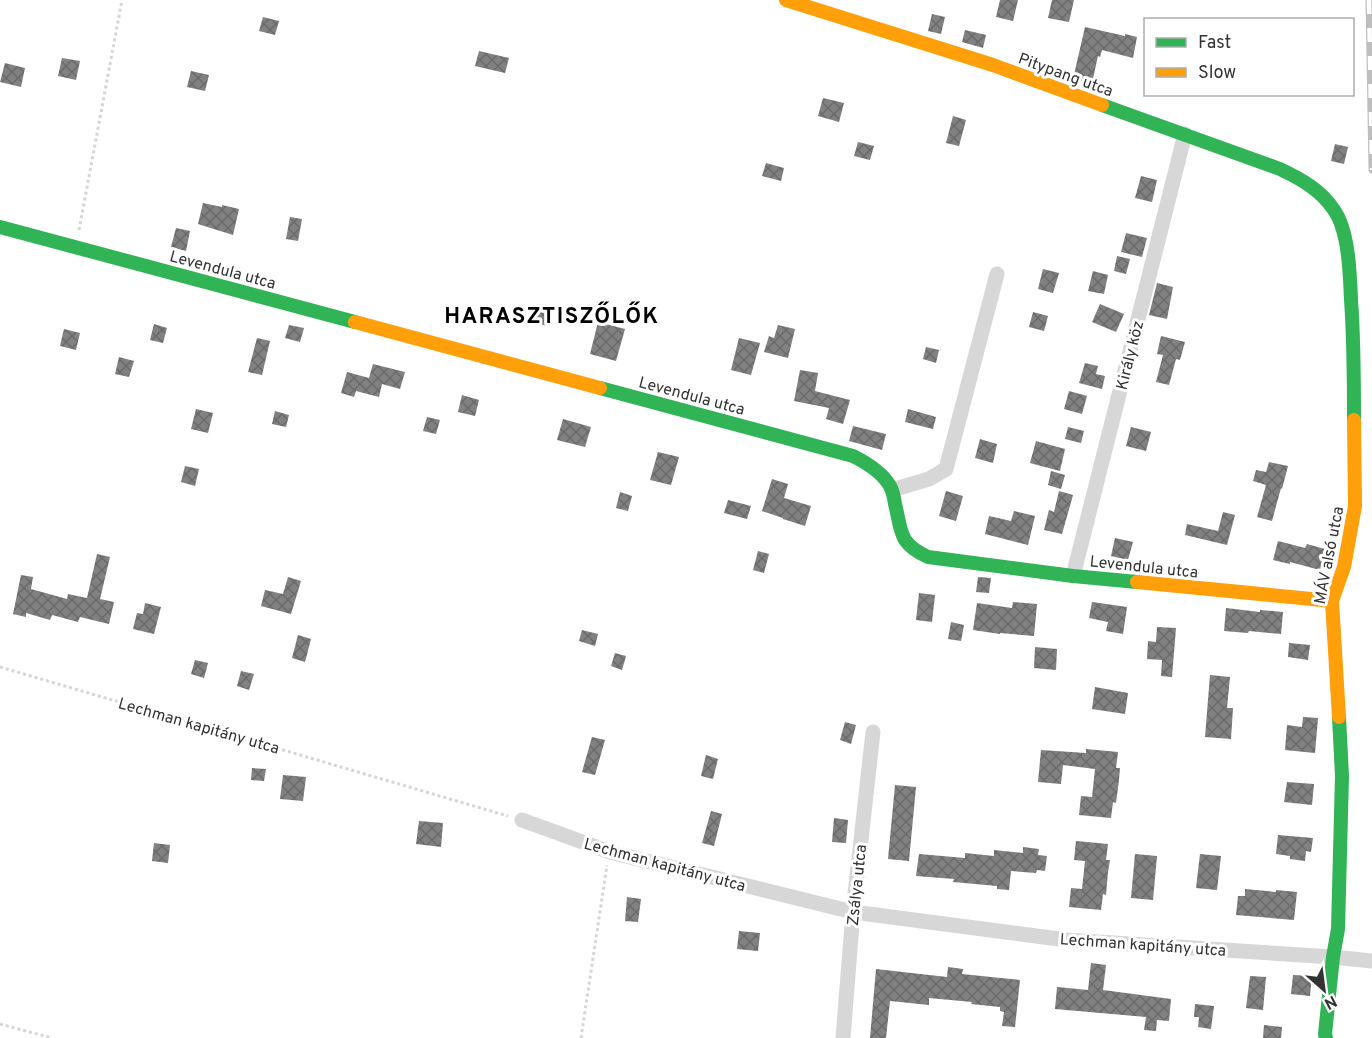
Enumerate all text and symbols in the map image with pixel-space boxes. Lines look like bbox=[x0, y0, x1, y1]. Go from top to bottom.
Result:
legend bbox=[1144, 18, 1354, 96]
text: Fast bbox=[1198, 32, 1231, 55]
street label: Pitypang utca bbox=[1015, 49, 1116, 102]
text: Slow bbox=[1198, 62, 1236, 85]
street label: Levendula utca bbox=[167, 247, 278, 295]
district label: HARASZTISZŐLŐK bbox=[444, 301, 660, 331]
street label: Király köz bbox=[1113, 319, 1149, 392]
street label: Levendula utca bbox=[636, 373, 747, 421]
street label: MÁV alsó utca bbox=[1309, 504, 1349, 606]
street label: Levendula utca bbox=[1089, 552, 1199, 584]
street label: Lechman kapitány utca bbox=[116, 694, 281, 760]
street label: Lechman kapitány utca bbox=[581, 835, 748, 897]
street label: Zsálya utca bbox=[844, 844, 872, 927]
street label: Lechman kapitány utca bbox=[1059, 930, 1227, 962]
north arrow bbox=[1294, 960, 1354, 1020]
text: N bbox=[1320, 990, 1340, 1013]

